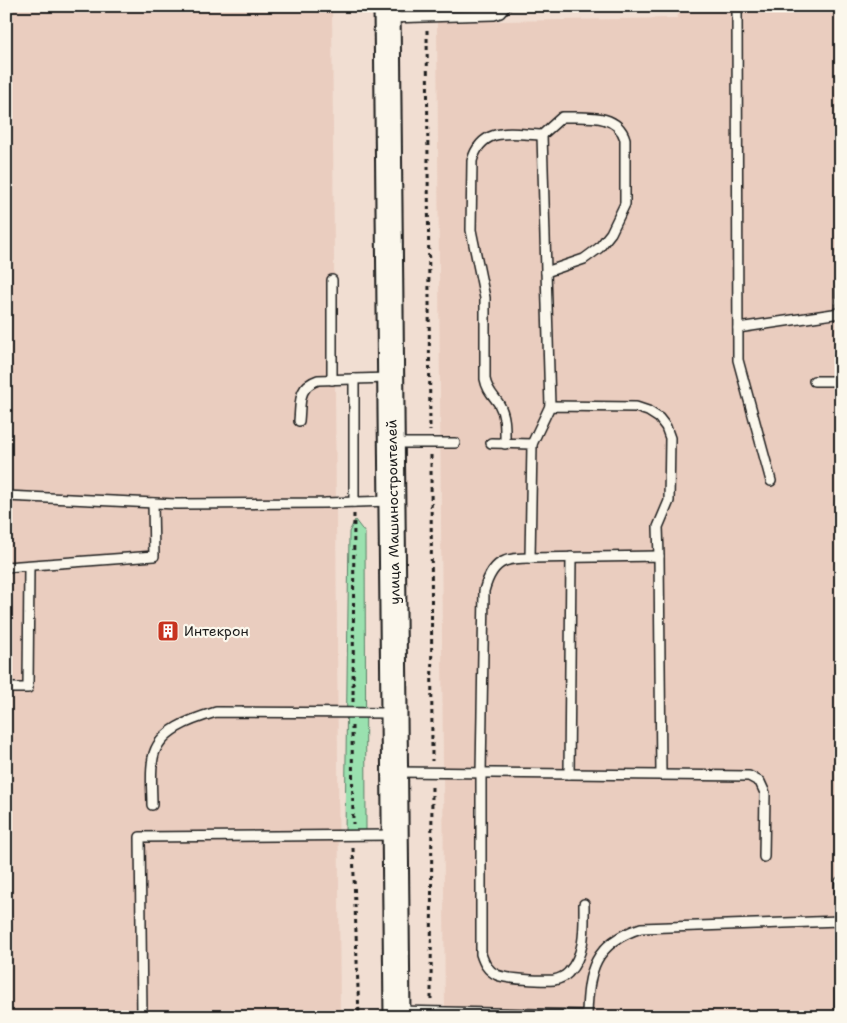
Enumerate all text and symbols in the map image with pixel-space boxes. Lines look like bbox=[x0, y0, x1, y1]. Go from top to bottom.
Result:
street label: улица Машиностроителей bbox=[382, 419, 404, 605]
building icon: Интекрон bbox=[156, 619, 180, 643]
place label: Интекрон bbox=[184, 622, 249, 640]

